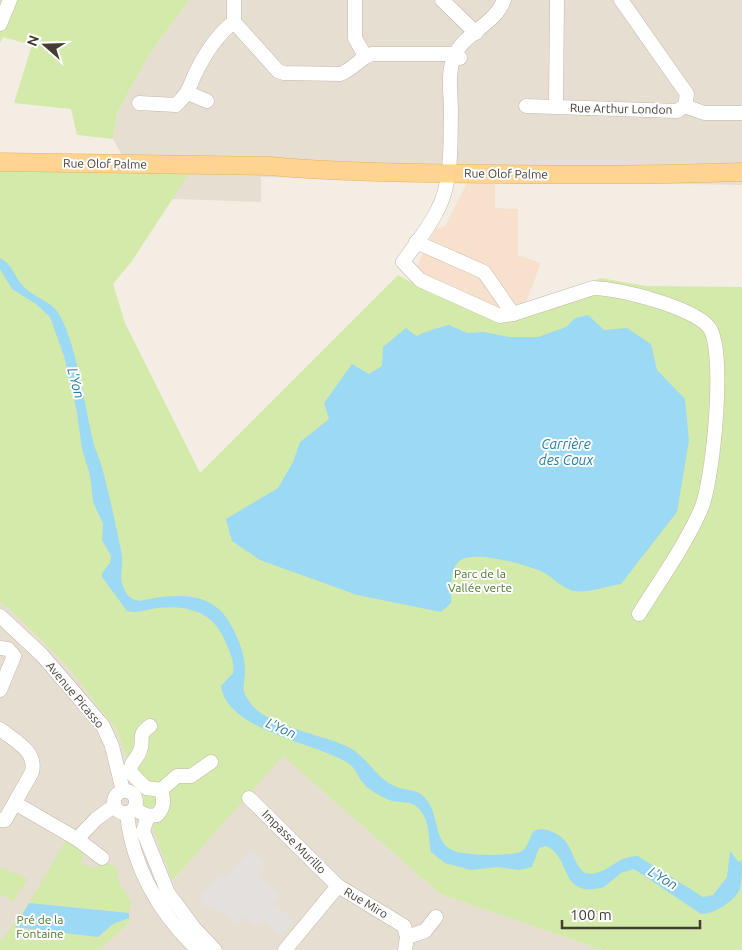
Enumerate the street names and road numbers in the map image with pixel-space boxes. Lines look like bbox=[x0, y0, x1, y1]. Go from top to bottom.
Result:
street label: Rue Arthur London bbox=[570, 101, 672, 116]
street label: Rue Olof Palme bbox=[63, 156, 147, 171]
street label: Rue Olof Palme bbox=[464, 166, 548, 181]
street label: Avenue Picasso bbox=[44, 659, 107, 730]
street label: Impasse Murillo bbox=[260, 807, 329, 876]
street label: Rue Miro bbox=[342, 884, 390, 921]

